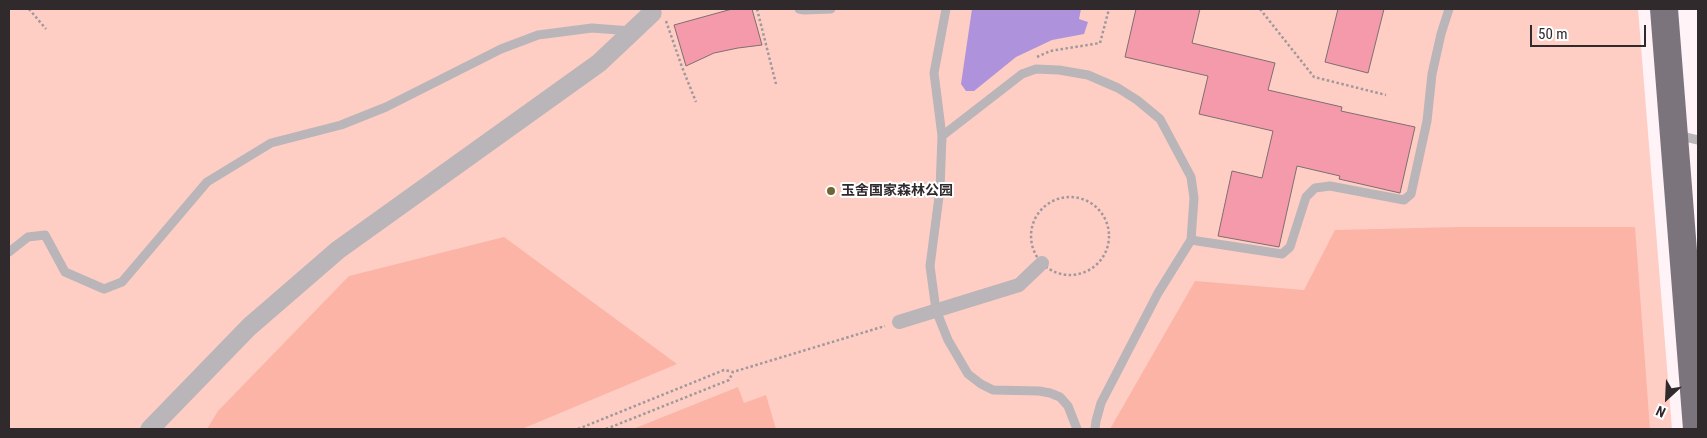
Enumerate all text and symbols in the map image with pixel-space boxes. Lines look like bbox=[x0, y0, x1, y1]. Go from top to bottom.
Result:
scale bar bbox=[1532, 15, 1648, 47]
text: 50 m bbox=[1538, 25, 1568, 43]
place label: 玉舍国家森林公园 bbox=[841, 183, 953, 199]
marker: 玉舍国家森林公园 bbox=[825, 185, 837, 197]
north arrow bbox=[1642, 373, 1692, 423]
text: N bbox=[1653, 403, 1668, 421]

